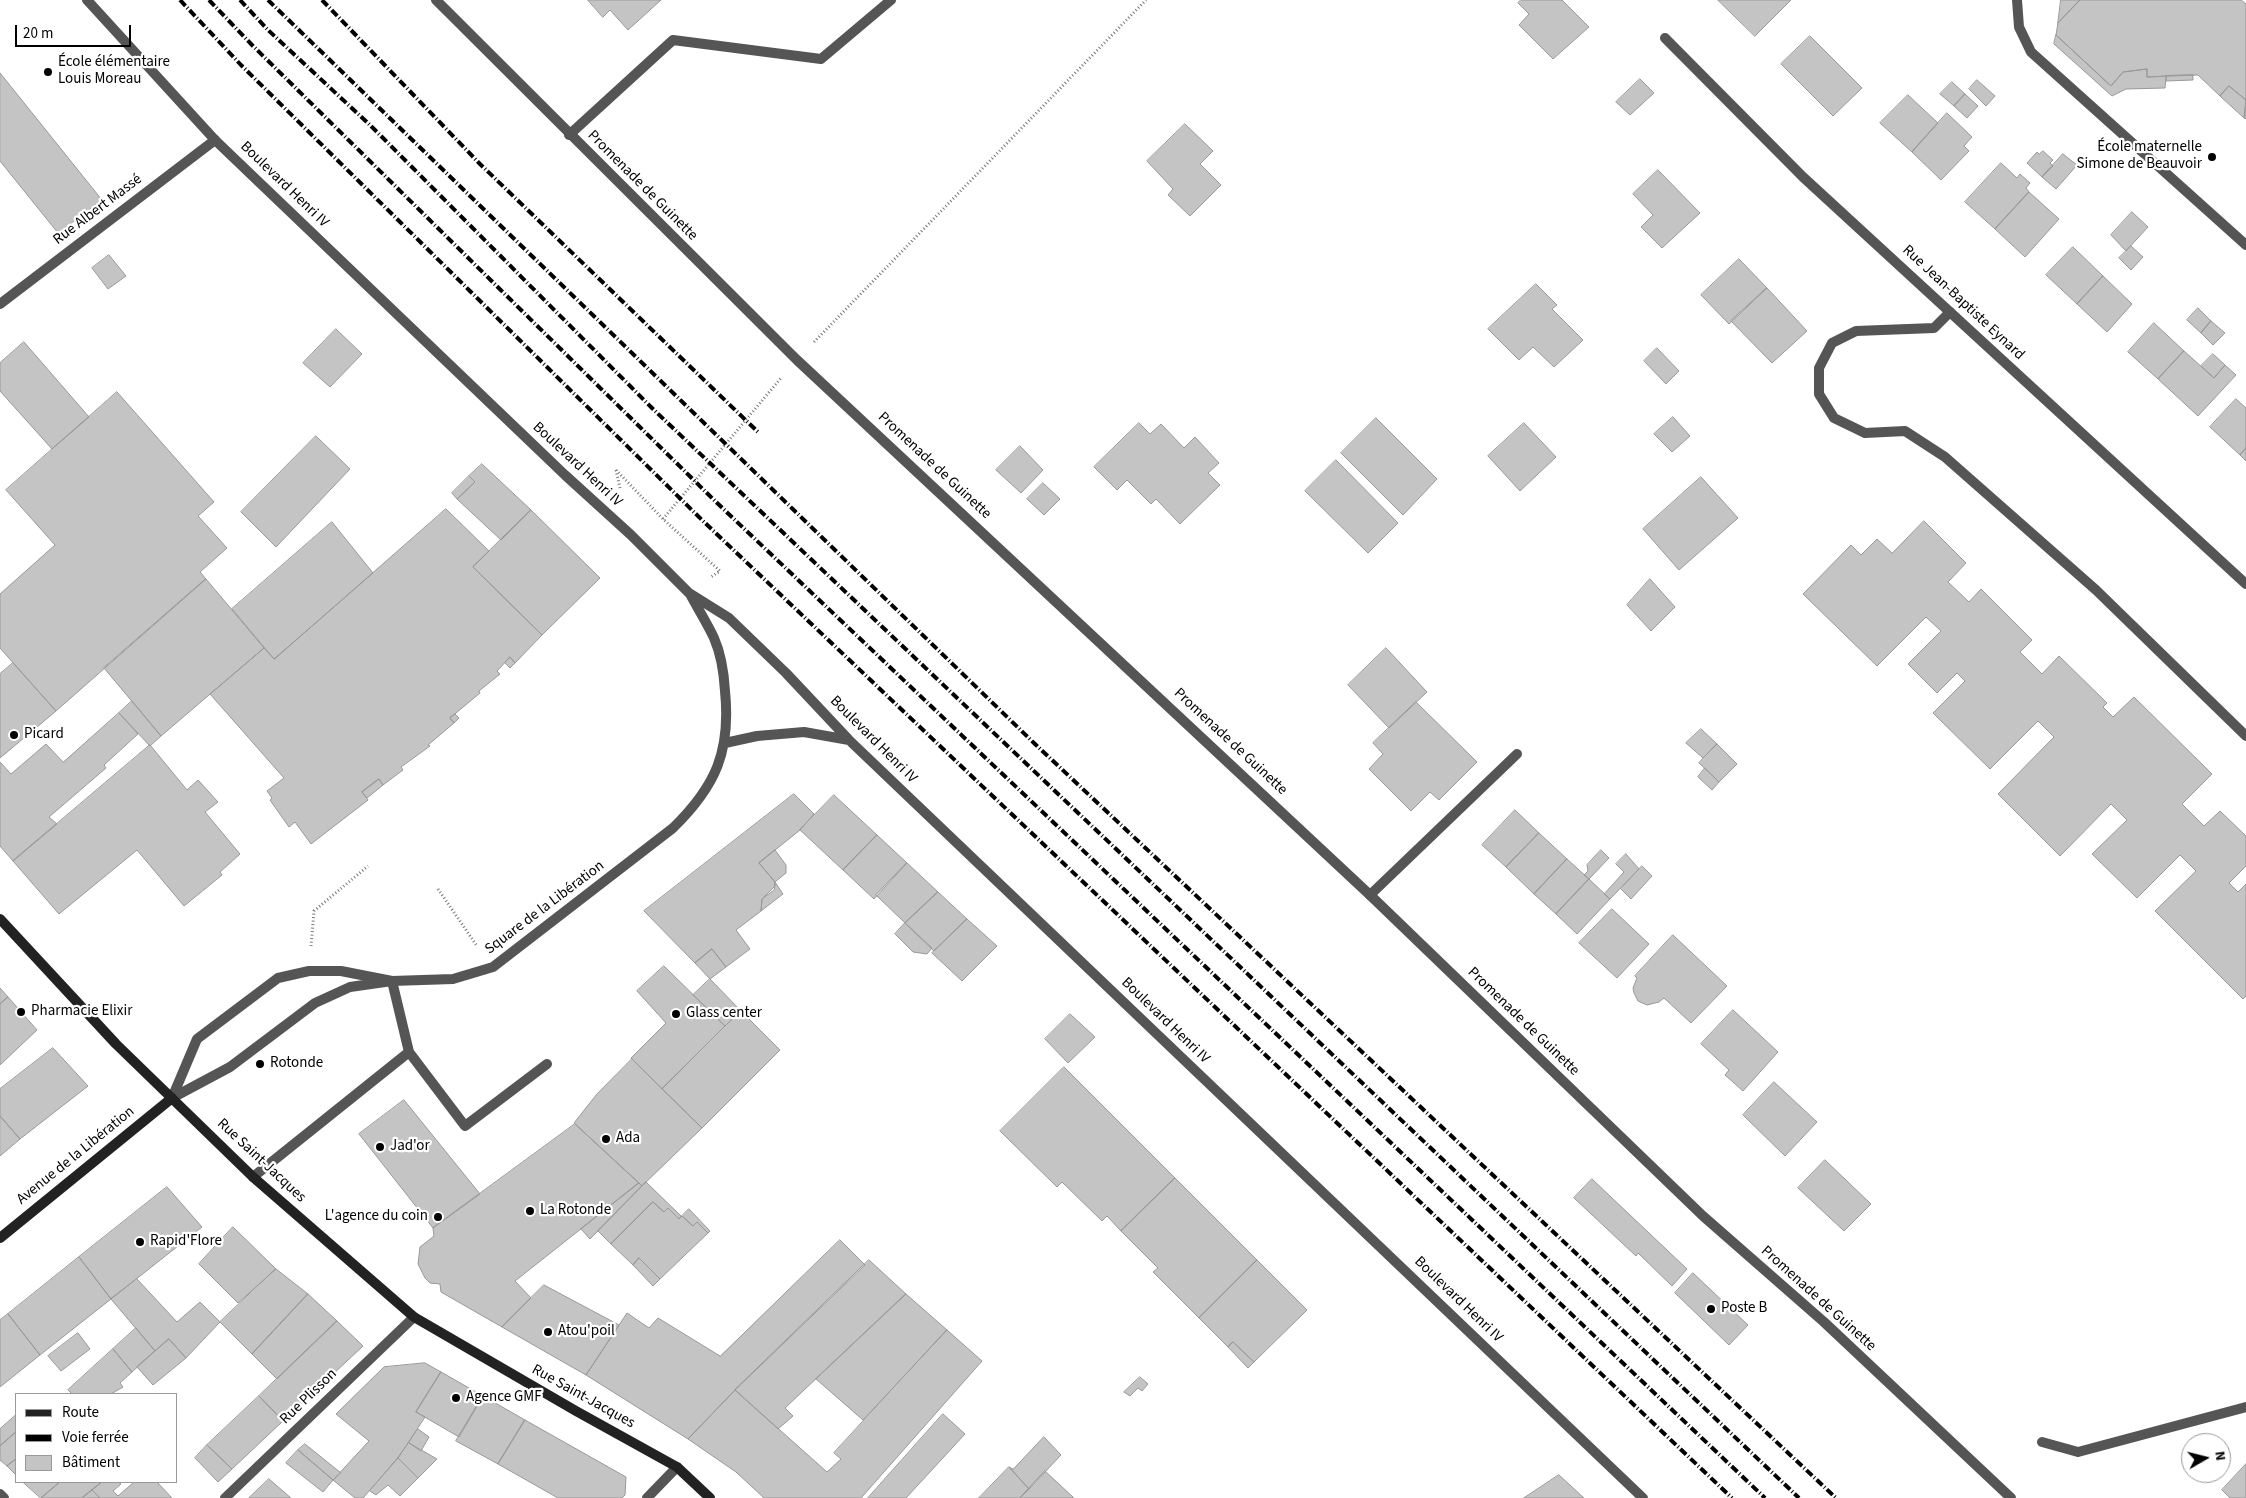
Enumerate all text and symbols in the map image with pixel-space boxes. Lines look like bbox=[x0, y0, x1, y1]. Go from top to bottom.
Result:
scale bar bbox=[18, 15, 134, 47]
text: 20 m bbox=[23, 23, 53, 44]
place label: École élémentaire Louis Moreau bbox=[58, 54, 170, 89]
marker: École élémentaire Louis Moreau bbox=[42, 66, 54, 78]
street label: Promenade de Guinette bbox=[583, 127, 701, 245]
street label: Boulevard Henri IV bbox=[236, 138, 332, 232]
place label: École maternelle Simone de Beauvoir bbox=[2077, 139, 2202, 174]
marker: École maternelle Simone de Beauvoir bbox=[2206, 151, 2218, 163]
street label: Rue Albert Massé bbox=[50, 171, 146, 249]
street label: Rue Jean-Baptiste Eynard bbox=[1898, 242, 2028, 364]
street label: Promenade de Guinette bbox=[874, 409, 994, 523]
street label: Boulevard Henri IV bbox=[528, 419, 626, 511]
street label: Promenade de Guinette bbox=[1170, 685, 1290, 799]
street label: Boulevard Henri IV bbox=[826, 693, 920, 787]
place label: Picard bbox=[24, 726, 64, 744]
marker: Picard bbox=[8, 729, 20, 741]
street label: Square de la Libération bbox=[482, 857, 608, 959]
street label: Promenade de Guinette bbox=[1463, 964, 1583, 1080]
street label: Boulevard Henri IV bbox=[1117, 974, 1213, 1068]
place label: Pharmacie Elixir bbox=[31, 1003, 132, 1021]
place label: Glass center bbox=[686, 1005, 762, 1023]
marker: Pharmacie Elixir bbox=[15, 1006, 27, 1018]
marker: Glass center bbox=[670, 1008, 682, 1020]
place label: Rotonde bbox=[270, 1055, 323, 1073]
marker: Rotonde bbox=[254, 1058, 266, 1070]
street label: Avenue de la Libération bbox=[13, 1103, 139, 1209]
street label: Rue Saint-Jacques bbox=[213, 1115, 309, 1207]
place label: Ada bbox=[616, 1130, 640, 1148]
marker: Ada bbox=[600, 1133, 612, 1145]
place label: Jad'or bbox=[390, 1138, 430, 1156]
marker: Jad'or bbox=[374, 1141, 386, 1153]
place label: La Rotonde bbox=[540, 1202, 611, 1220]
marker: La Rotonde bbox=[524, 1205, 536, 1217]
place label: L'agence du coin bbox=[325, 1208, 428, 1226]
marker: L'agence du coin bbox=[432, 1211, 444, 1223]
place label: Rapid'Flore bbox=[150, 1233, 222, 1251]
marker: Rapid'Flore bbox=[134, 1236, 146, 1248]
street label: Promenade de Guinette bbox=[1757, 1243, 1879, 1355]
street label: Boulevard Henri IV bbox=[1410, 1253, 1506, 1347]
place label: Poste B bbox=[1721, 1300, 1767, 1318]
marker: Poste B bbox=[1705, 1303, 1717, 1315]
place label: Atou'poil bbox=[558, 1323, 615, 1341]
marker: Atou'poil bbox=[542, 1326, 554, 1338]
street label: Rue Saint-Jacques bbox=[528, 1361, 638, 1433]
street label: Rue Plisson bbox=[277, 1366, 341, 1428]
place label: Agence GMF bbox=[466, 1389, 542, 1407]
marker: Agence GMF bbox=[450, 1392, 462, 1404]
legend bbox=[15, 1393, 178, 1483]
text: Route bbox=[62, 1402, 99, 1423]
text: Voie ferrée bbox=[62, 1427, 129, 1448]
north arrow bbox=[2181, 1433, 2231, 1483]
text: N bbox=[2209, 1450, 2230, 1462]
text: Bâtiment bbox=[62, 1452, 120, 1473]

